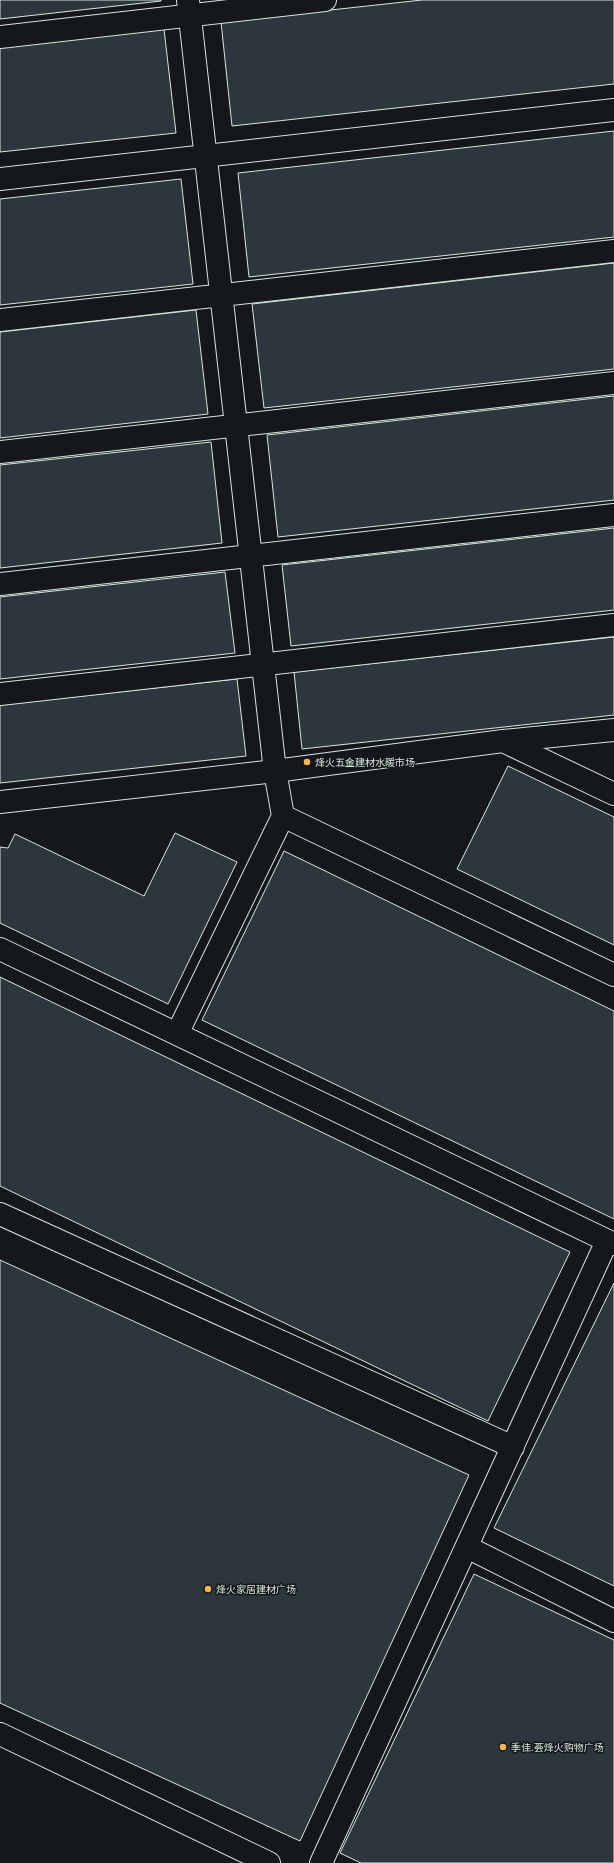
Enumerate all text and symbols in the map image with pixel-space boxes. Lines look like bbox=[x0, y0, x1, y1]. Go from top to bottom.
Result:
place label: 烽火五金建材水暖市场 bbox=[315, 755, 415, 769]
marker: 烽火五金建材水暖市场 bbox=[302, 757, 312, 767]
place label: 烽火家居建材广场 bbox=[216, 1582, 296, 1596]
marker: 烽火家居建材广场 bbox=[203, 1584, 213, 1594]
place label: 季佳.荟烽火购物广场 bbox=[511, 1740, 604, 1754]
marker: 季佳.荟烽火购物广场 bbox=[498, 1742, 508, 1752]

